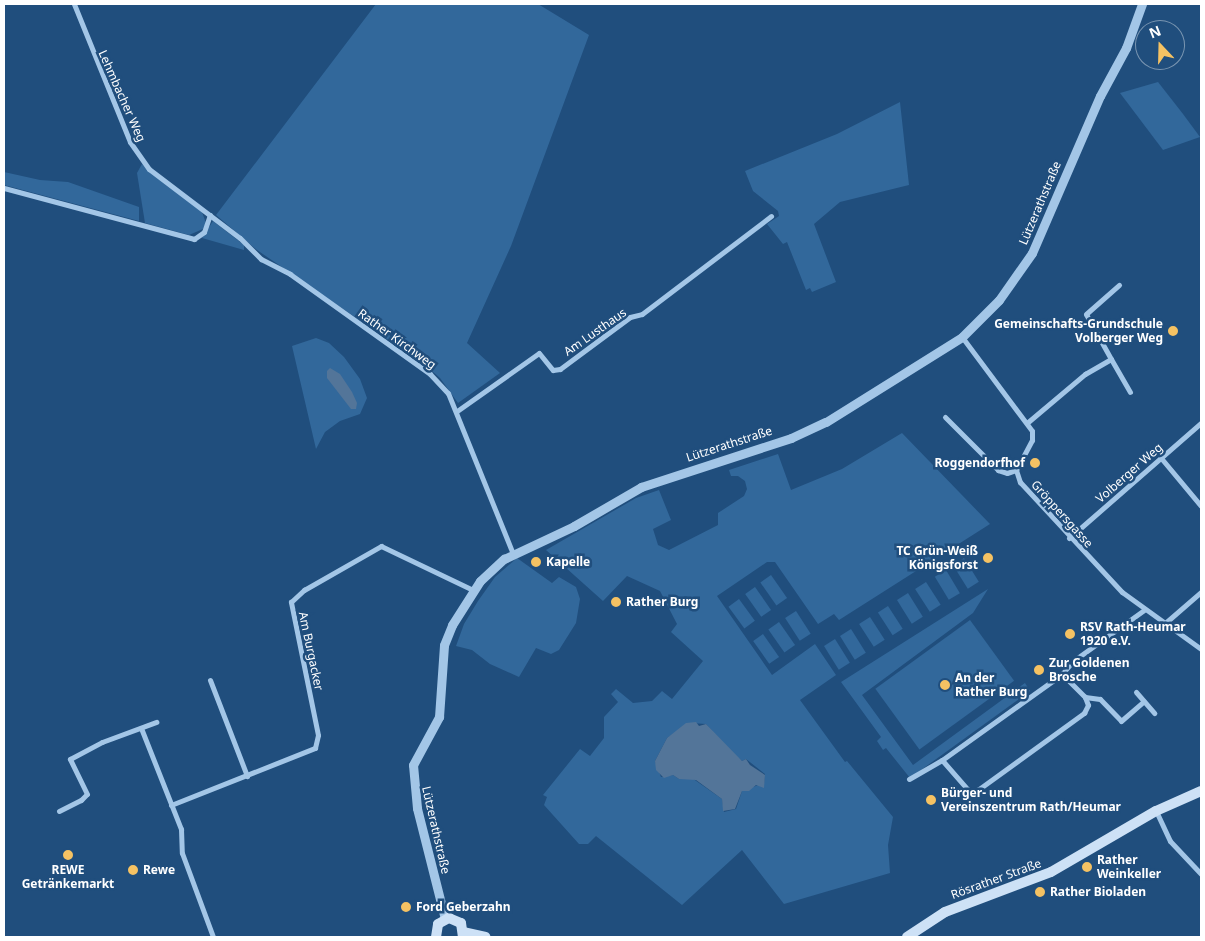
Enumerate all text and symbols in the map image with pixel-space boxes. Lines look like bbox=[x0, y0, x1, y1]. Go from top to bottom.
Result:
north arrow bbox=[1135, 20, 1185, 70]
text: N bbox=[1146, 21, 1164, 42]
street label: Lehmbacher Weg bbox=[95, 48, 149, 144]
street label: Lützerathstraße bbox=[1016, 159, 1064, 247]
street label: Am Lusthaus bbox=[561, 305, 629, 359]
street label: Rather Kirchweg bbox=[355, 306, 439, 372]
place label: Gemeinschafts-Grundschule Volberger Weg bbox=[994, 317, 1163, 345]
marker: Gemeinschafts-Grundschule Volberger Weg bbox=[1167, 325, 1179, 337]
street label: Lützerathstraße bbox=[684, 423, 774, 465]
street label: Volberger Weg bbox=[1093, 440, 1165, 506]
place label: Roggendorfhof bbox=[934, 456, 1025, 470]
marker: Roggendorfhof bbox=[1029, 457, 1041, 469]
street label: Gröppersgasse bbox=[1028, 477, 1096, 551]
place label: TC Grün-Weiß Königsforst bbox=[896, 544, 978, 572]
marker: TC Grün-Weiß Königsforst bbox=[982, 552, 994, 564]
place label: Kapelle bbox=[546, 555, 590, 569]
marker: Kapelle bbox=[530, 556, 542, 568]
place label: Rather Burg bbox=[626, 595, 698, 609]
marker: Rather Burg bbox=[610, 596, 622, 608]
street label: Am Burgacker bbox=[296, 610, 326, 692]
place label: RSV Rath-Heumar 1920 e.V. bbox=[1080, 620, 1186, 648]
marker: RSV Rath-Heumar 1920 e.V. bbox=[1064, 628, 1076, 640]
place label: Zur Goldenen Brosche bbox=[1049, 656, 1130, 684]
marker: Zur Goldenen Brosche bbox=[1033, 664, 1045, 676]
place label: An der Rather Burg bbox=[955, 671, 1027, 699]
marker: An der Rather Burg bbox=[939, 679, 951, 691]
street label: Lützerathstraße bbox=[419, 785, 453, 875]
place label: Bürger- und Vereinszentrum Rath/Heumar bbox=[941, 786, 1121, 814]
marker: Bürger- und Vereinszentrum Rath/Heumar bbox=[925, 794, 937, 806]
marker: REWE Getränkemarkt bbox=[62, 849, 74, 861]
place label: Rather Weinkeller bbox=[1097, 853, 1161, 881]
street label: Rösrather Straße bbox=[949, 856, 1043, 902]
marker: Rather Weinkeller bbox=[1081, 861, 1093, 873]
place label: REWE Getränkemarkt bbox=[22, 863, 114, 891]
place label: Rewe bbox=[143, 863, 175, 877]
marker: Rewe bbox=[127, 864, 139, 876]
place label: Rather Bioladen bbox=[1050, 885, 1146, 899]
marker: Rather Bioladen bbox=[1034, 886, 1046, 898]
place label: Ford Geberzahn bbox=[416, 900, 511, 914]
marker: Ford Geberzahn bbox=[400, 901, 412, 913]

